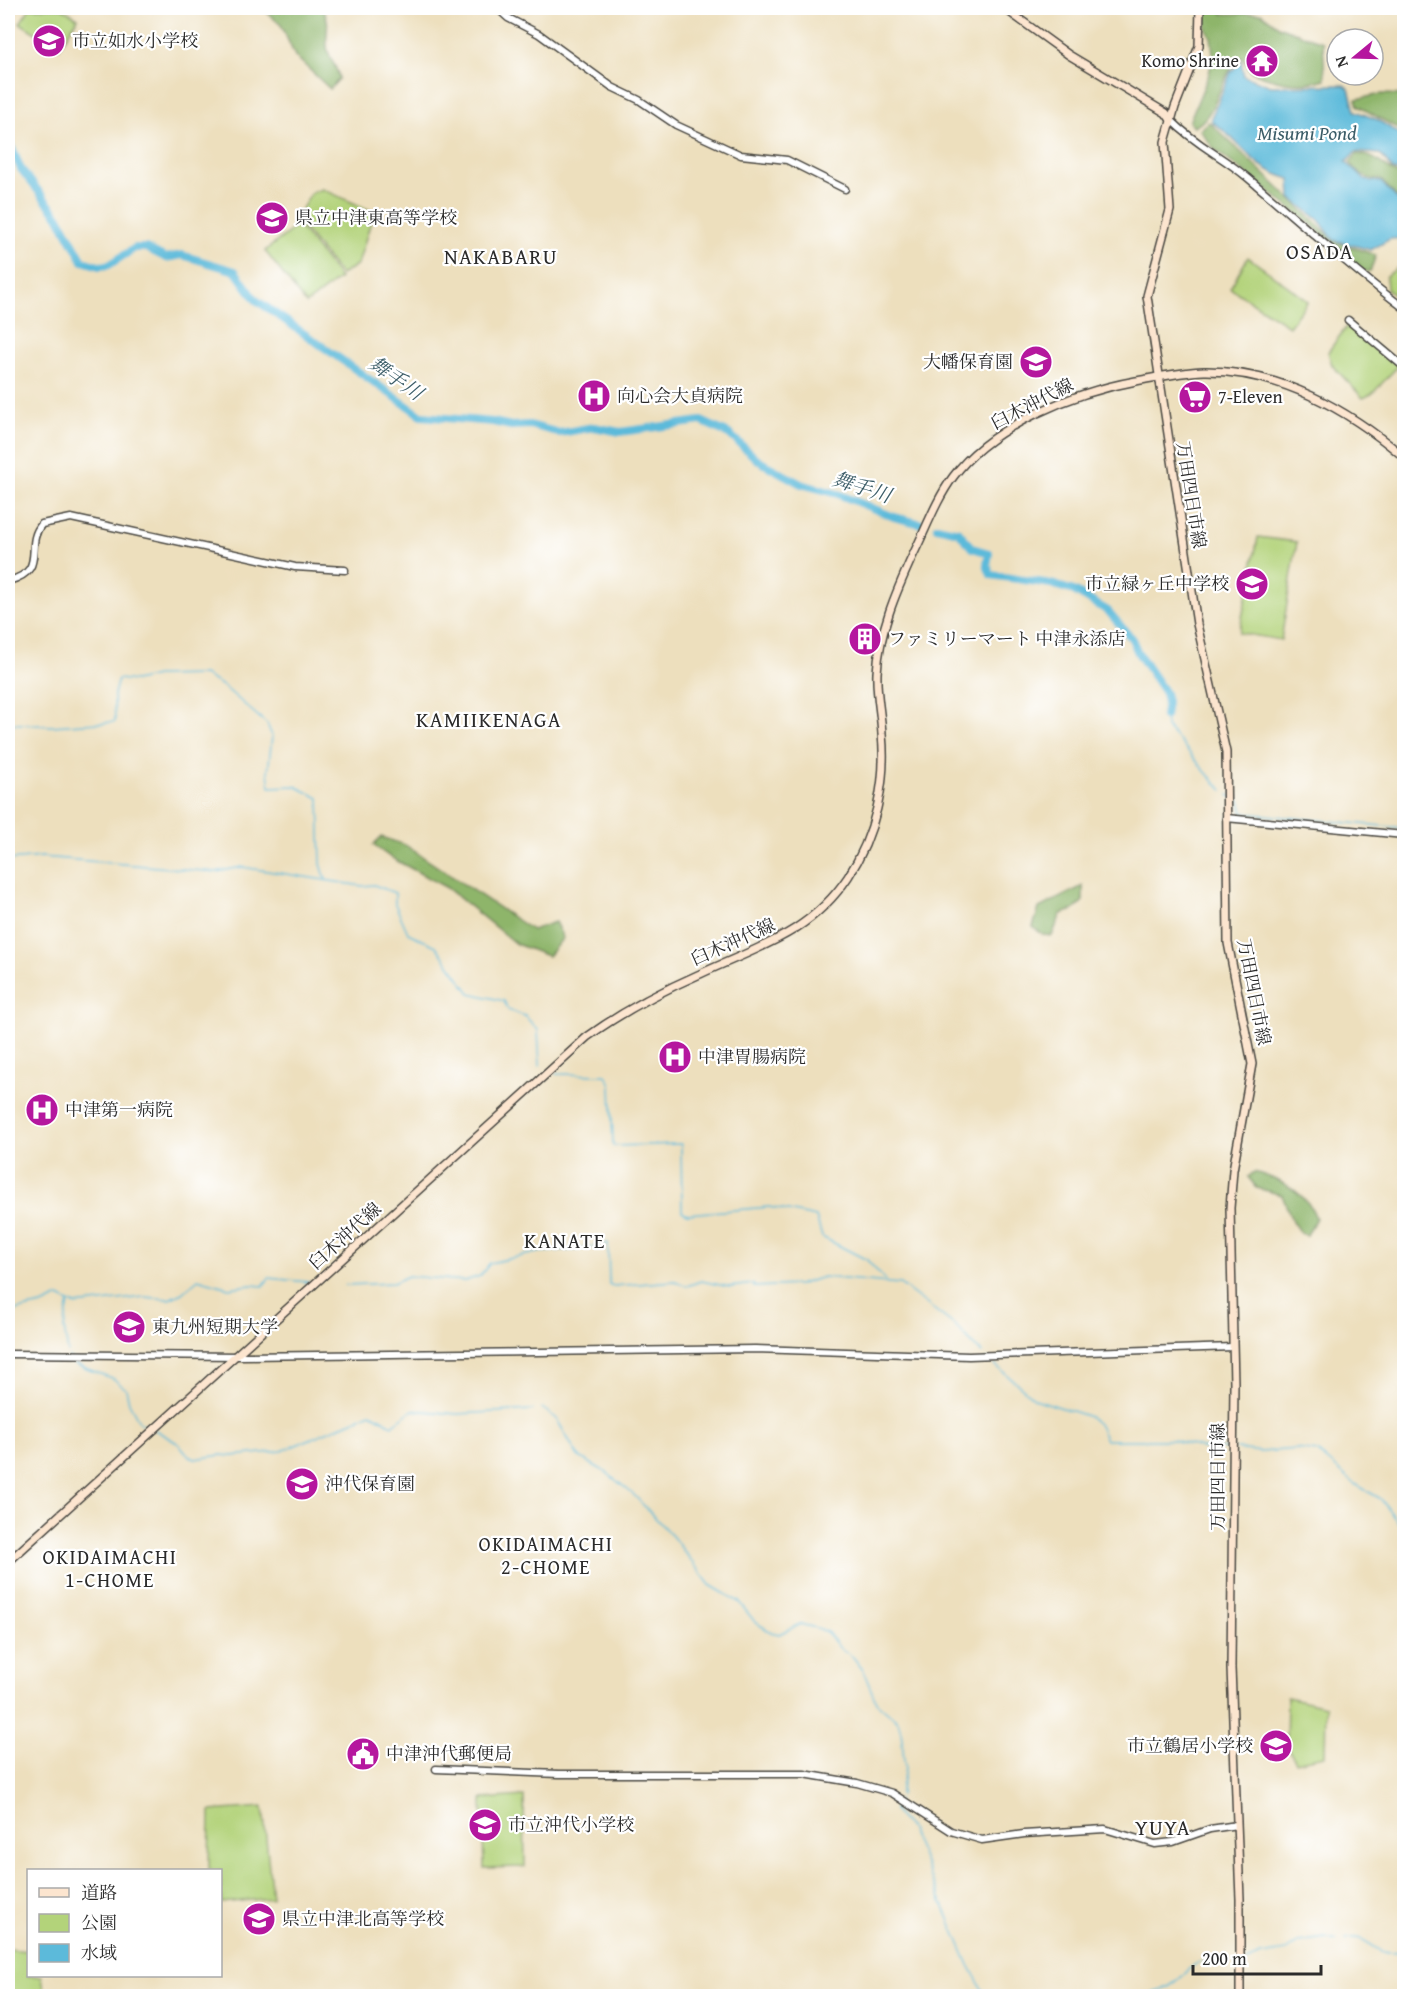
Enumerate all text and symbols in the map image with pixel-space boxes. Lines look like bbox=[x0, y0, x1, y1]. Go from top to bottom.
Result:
school or university icon: 市立如水小学校 bbox=[31, 23, 67, 59]
place label: 市立如水小学校 bbox=[72, 27, 198, 54]
north arrow bbox=[1325, 27, 1385, 87]
temple icon: Komo Shrine bbox=[1244, 43, 1280, 79]
place label: Komo Shrine bbox=[1141, 47, 1239, 74]
text: N bbox=[1328, 53, 1354, 71]
water label: Misumi Pond bbox=[1257, 118, 1357, 147]
school or university icon: 県立中津東高等学校 bbox=[254, 200, 290, 236]
place label: 県立中津東高等学校 bbox=[295, 204, 457, 231]
district label: OSADA bbox=[1286, 236, 1354, 267]
district label: NAKABARU bbox=[444, 241, 558, 272]
school or university icon: 大幡保育園 bbox=[1018, 344, 1054, 380]
place label: 大幡保育園 bbox=[923, 348, 1013, 375]
water label: 舞手川 bbox=[363, 349, 431, 408]
street label: 臼木沖代線 bbox=[986, 371, 1078, 436]
hospital icon: 向心会大貞病院 bbox=[576, 378, 612, 414]
supermarket icon: 7-Eleven bbox=[1177, 379, 1213, 415]
place label: 向心会大貞病院 bbox=[617, 382, 743, 409]
place label: 7-Eleven bbox=[1218, 383, 1283, 410]
street label: 万田四日市線 bbox=[1170, 439, 1213, 550]
water label: 舞手川 bbox=[829, 463, 897, 510]
school or university icon: 市立緑ヶ丘中学校 bbox=[1234, 566, 1270, 602]
place label: 市立緑ヶ丘中学校 bbox=[1085, 570, 1229, 597]
building icon: ファミリーマート 中津永添店 bbox=[847, 621, 883, 657]
place label: ファミリーマート 中津永添店 bbox=[888, 625, 1126, 652]
district label: KAMIIKENAGA bbox=[416, 704, 562, 735]
street label: 臼木沖代線 bbox=[686, 911, 779, 972]
street label: 万田四日市線 bbox=[1231, 936, 1278, 1047]
hospital icon: 中津胃腸病院 bbox=[657, 1039, 693, 1075]
place label: 中津胃腸病院 bbox=[698, 1043, 806, 1070]
hospital icon: 中津第一病院 bbox=[24, 1092, 60, 1128]
place label: 中津第一病院 bbox=[65, 1096, 173, 1123]
street label: 臼木沖代線 bbox=[302, 1195, 387, 1276]
district label: KANATE bbox=[524, 1225, 606, 1256]
school or university icon: 東九州短期大学 bbox=[111, 1309, 147, 1345]
place label: 東九州短期大学 bbox=[152, 1313, 278, 1340]
street label: 万田四日市線 bbox=[1204, 1423, 1231, 1531]
school or university icon: 沖代保育園 bbox=[284, 1466, 320, 1502]
place label: 沖代保育園 bbox=[325, 1470, 415, 1497]
district label: OKIDAIMACHI 2-CHOME bbox=[478, 1529, 614, 1581]
district label: OKIDAIMACHI 1-CHOME bbox=[42, 1542, 178, 1594]
school or university icon: 市立鶴居小学校 bbox=[1258, 1728, 1294, 1764]
place label: 市立鶴居小学校 bbox=[1127, 1732, 1253, 1759]
public building icon: 中津沖代郵便局 bbox=[345, 1736, 381, 1772]
place label: 中津沖代郵便局 bbox=[386, 1740, 512, 1767]
school or university icon: 市立沖代小学校 bbox=[467, 1807, 503, 1843]
place label: 市立沖代小学校 bbox=[508, 1811, 634, 1838]
district label: YUYA bbox=[1135, 1812, 1191, 1843]
legend bbox=[27, 1869, 222, 1977]
text: 道路 bbox=[81, 1879, 117, 1906]
school or university icon: 県立中津北高等学校 bbox=[241, 1901, 277, 1937]
place label: 県立中津北高等学校 bbox=[282, 1905, 444, 1932]
text: 公園 bbox=[81, 1909, 117, 1936]
scale bar bbox=[1193, 1938, 1320, 1976]
text: 水域 bbox=[81, 1939, 117, 1966]
text: 200 m bbox=[1202, 1945, 1247, 1972]

